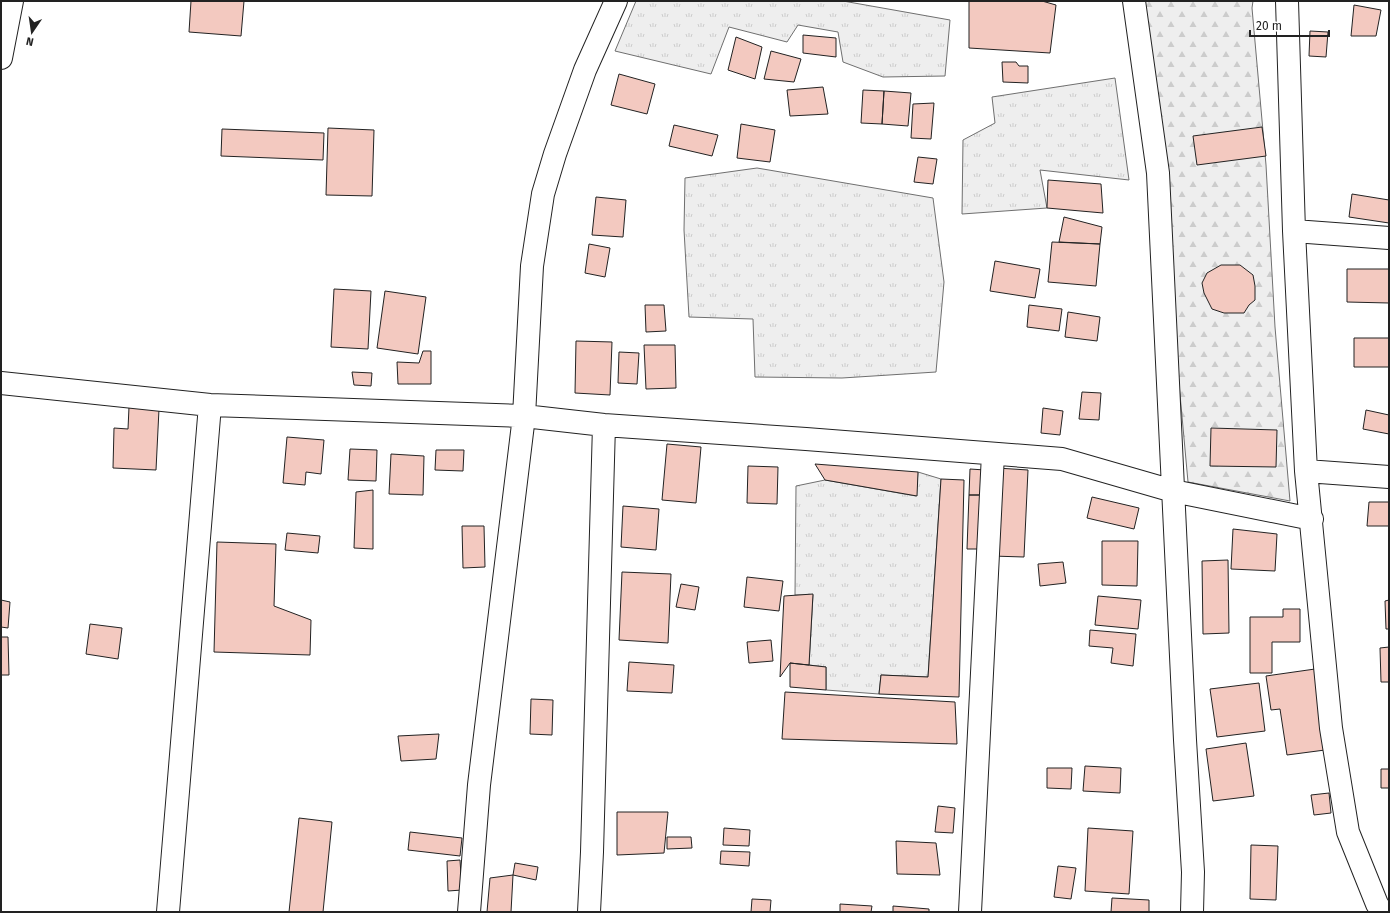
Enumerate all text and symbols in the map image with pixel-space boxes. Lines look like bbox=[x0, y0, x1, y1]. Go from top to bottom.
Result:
north arrow bbox=[12, 12, 52, 52]
scale bar bbox=[1250, 12, 1329, 38]
text: 20 m bbox=[1256, 19, 1282, 33]
text: N bbox=[25, 34, 35, 48]

